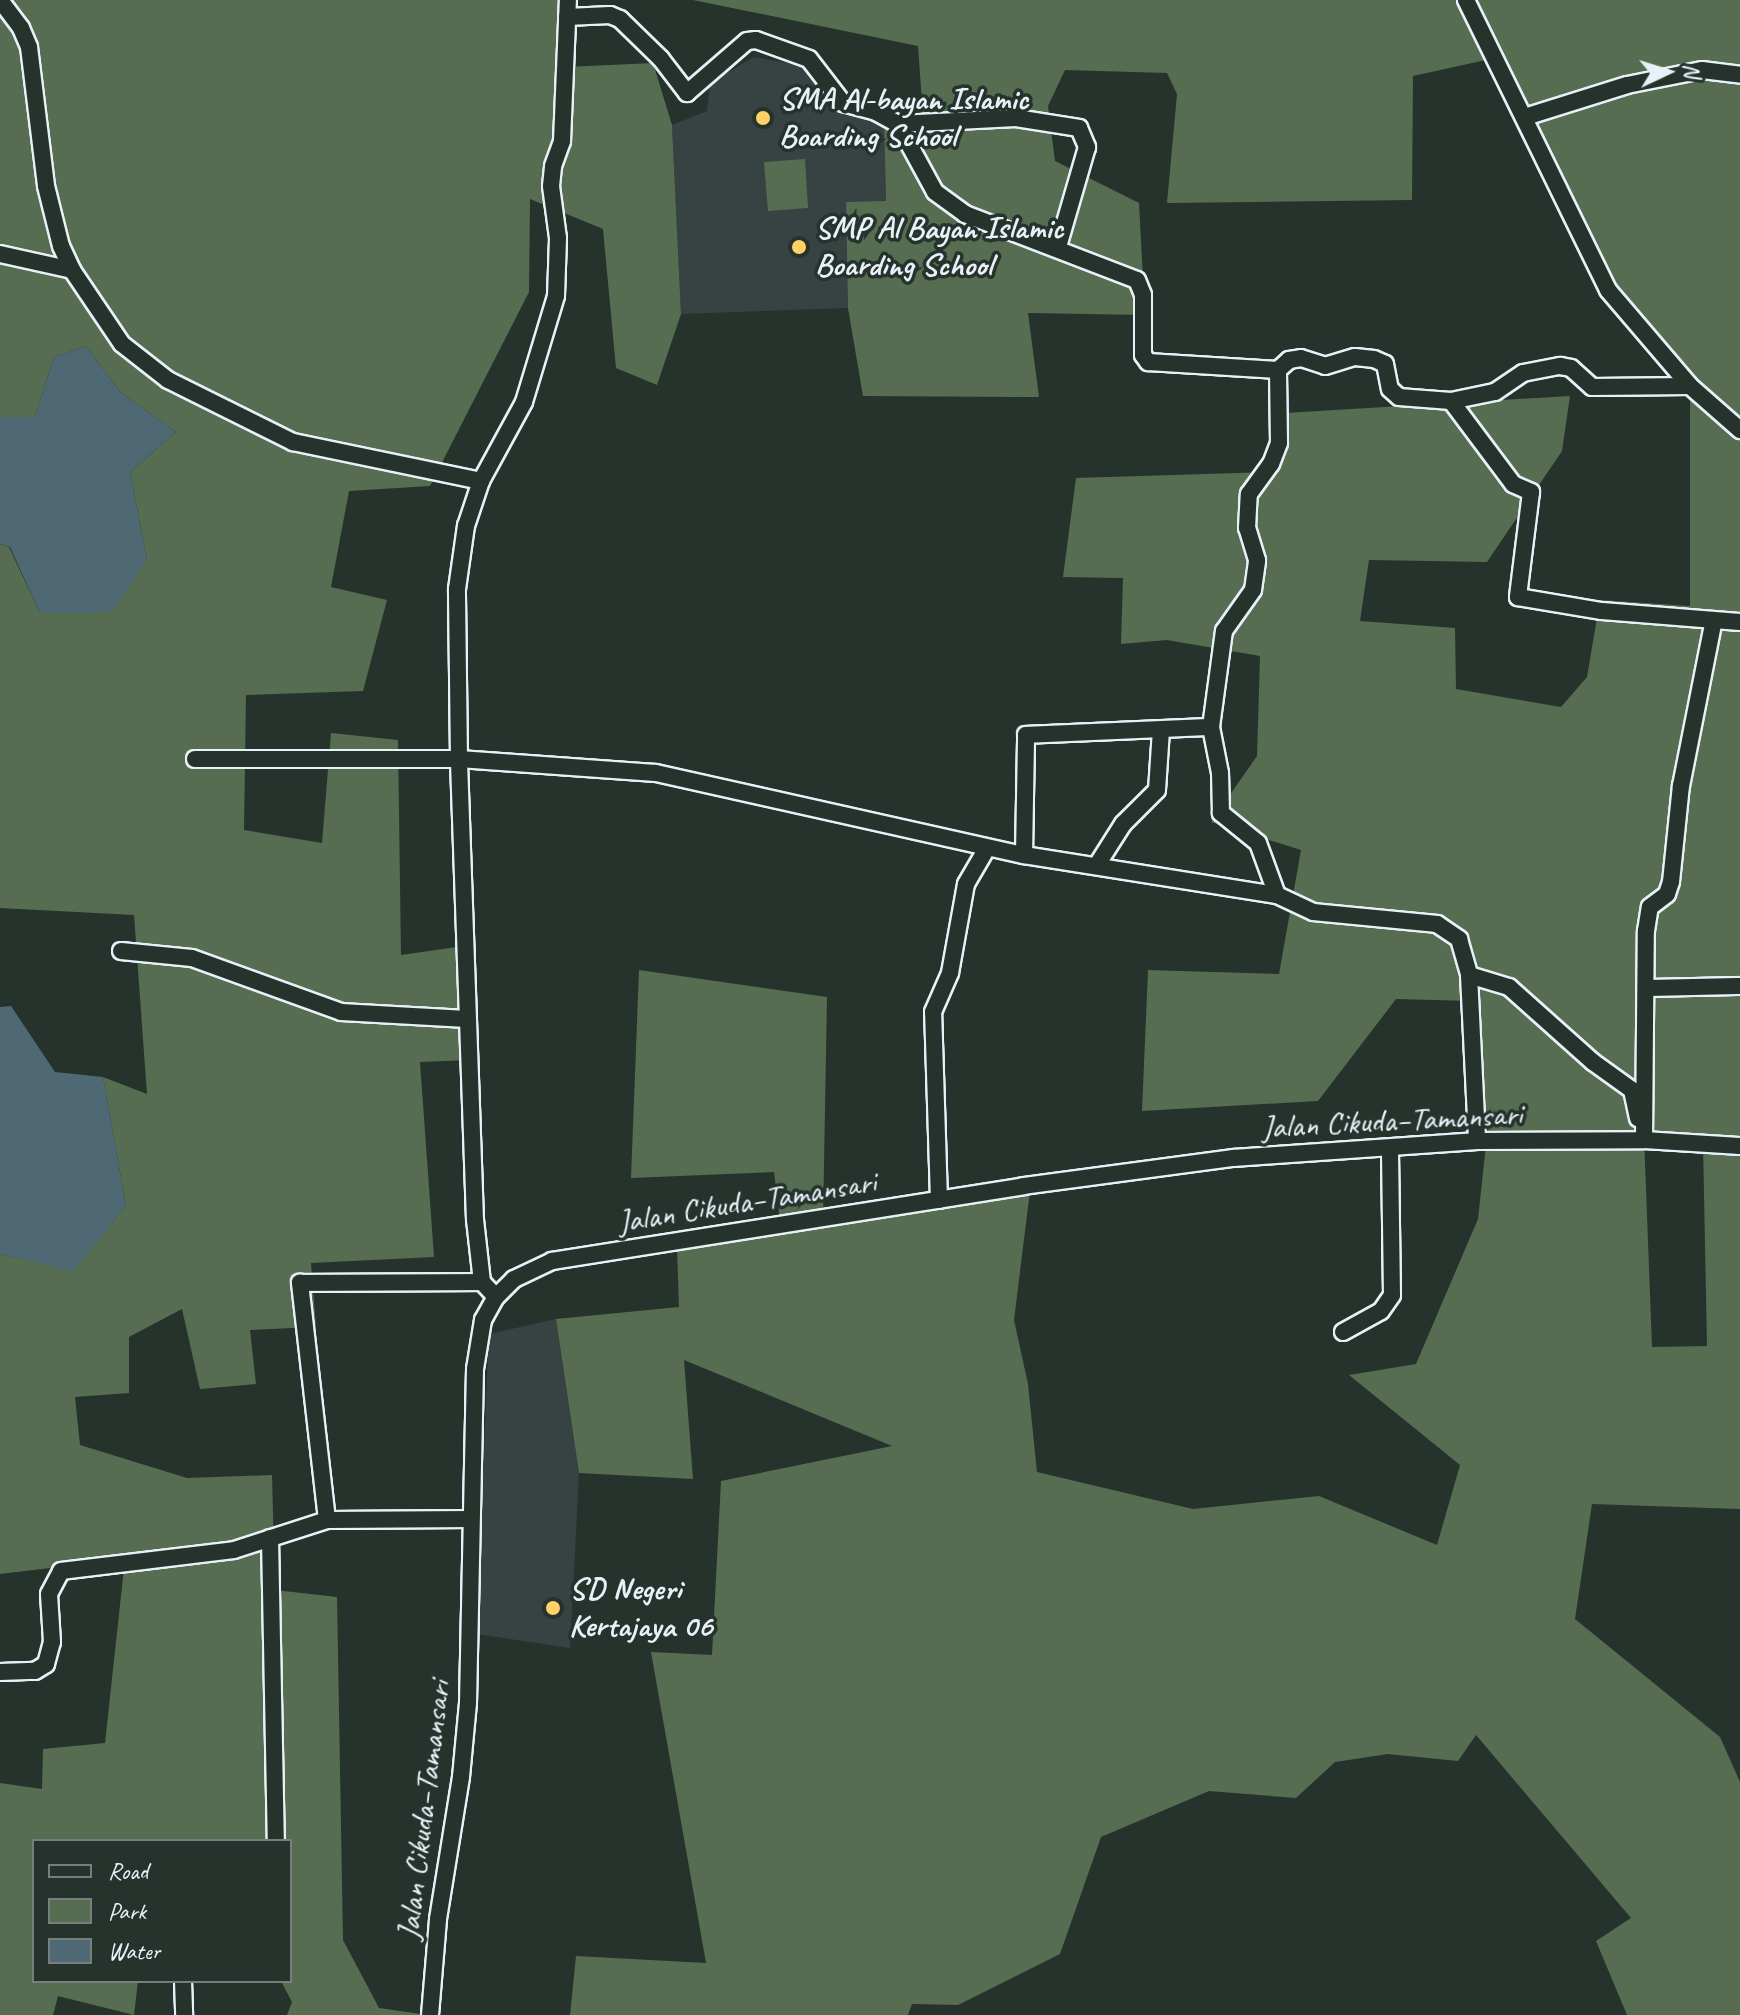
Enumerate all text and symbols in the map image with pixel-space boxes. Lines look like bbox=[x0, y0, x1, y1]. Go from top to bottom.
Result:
north arrow bbox=[1628, 32, 1708, 112]
text: N bbox=[1678, 63, 1706, 78]
place label: SMA Al-bayan Islamic Boarding School bbox=[779, 81, 1029, 156]
marker: SMA Al-bayan Islamic Boarding School bbox=[754, 109, 772, 127]
place label: SMP Al Bayan Islamic Boarding School bbox=[815, 210, 1063, 285]
marker: SMP Al Bayan Islamic Boarding School bbox=[790, 238, 808, 256]
street label: Jalan Cikuda–Tamansari bbox=[1261, 1095, 1523, 1147]
street label: Jalan Cikuda–Tamansari bbox=[615, 1163, 879, 1241]
place label: SD Negeri Kertajaya 06 bbox=[569, 1571, 712, 1646]
marker: SD Negeri Kertajaya 06 bbox=[544, 1599, 562, 1617]
street label: Jalan Cikuda–Tamansari bbox=[389, 1678, 459, 1942]
legend bbox=[32, 1839, 292, 1983]
text: Road bbox=[108, 1856, 148, 1886]
text: Park bbox=[108, 1896, 146, 1926]
text: Water bbox=[108, 1936, 160, 1966]

